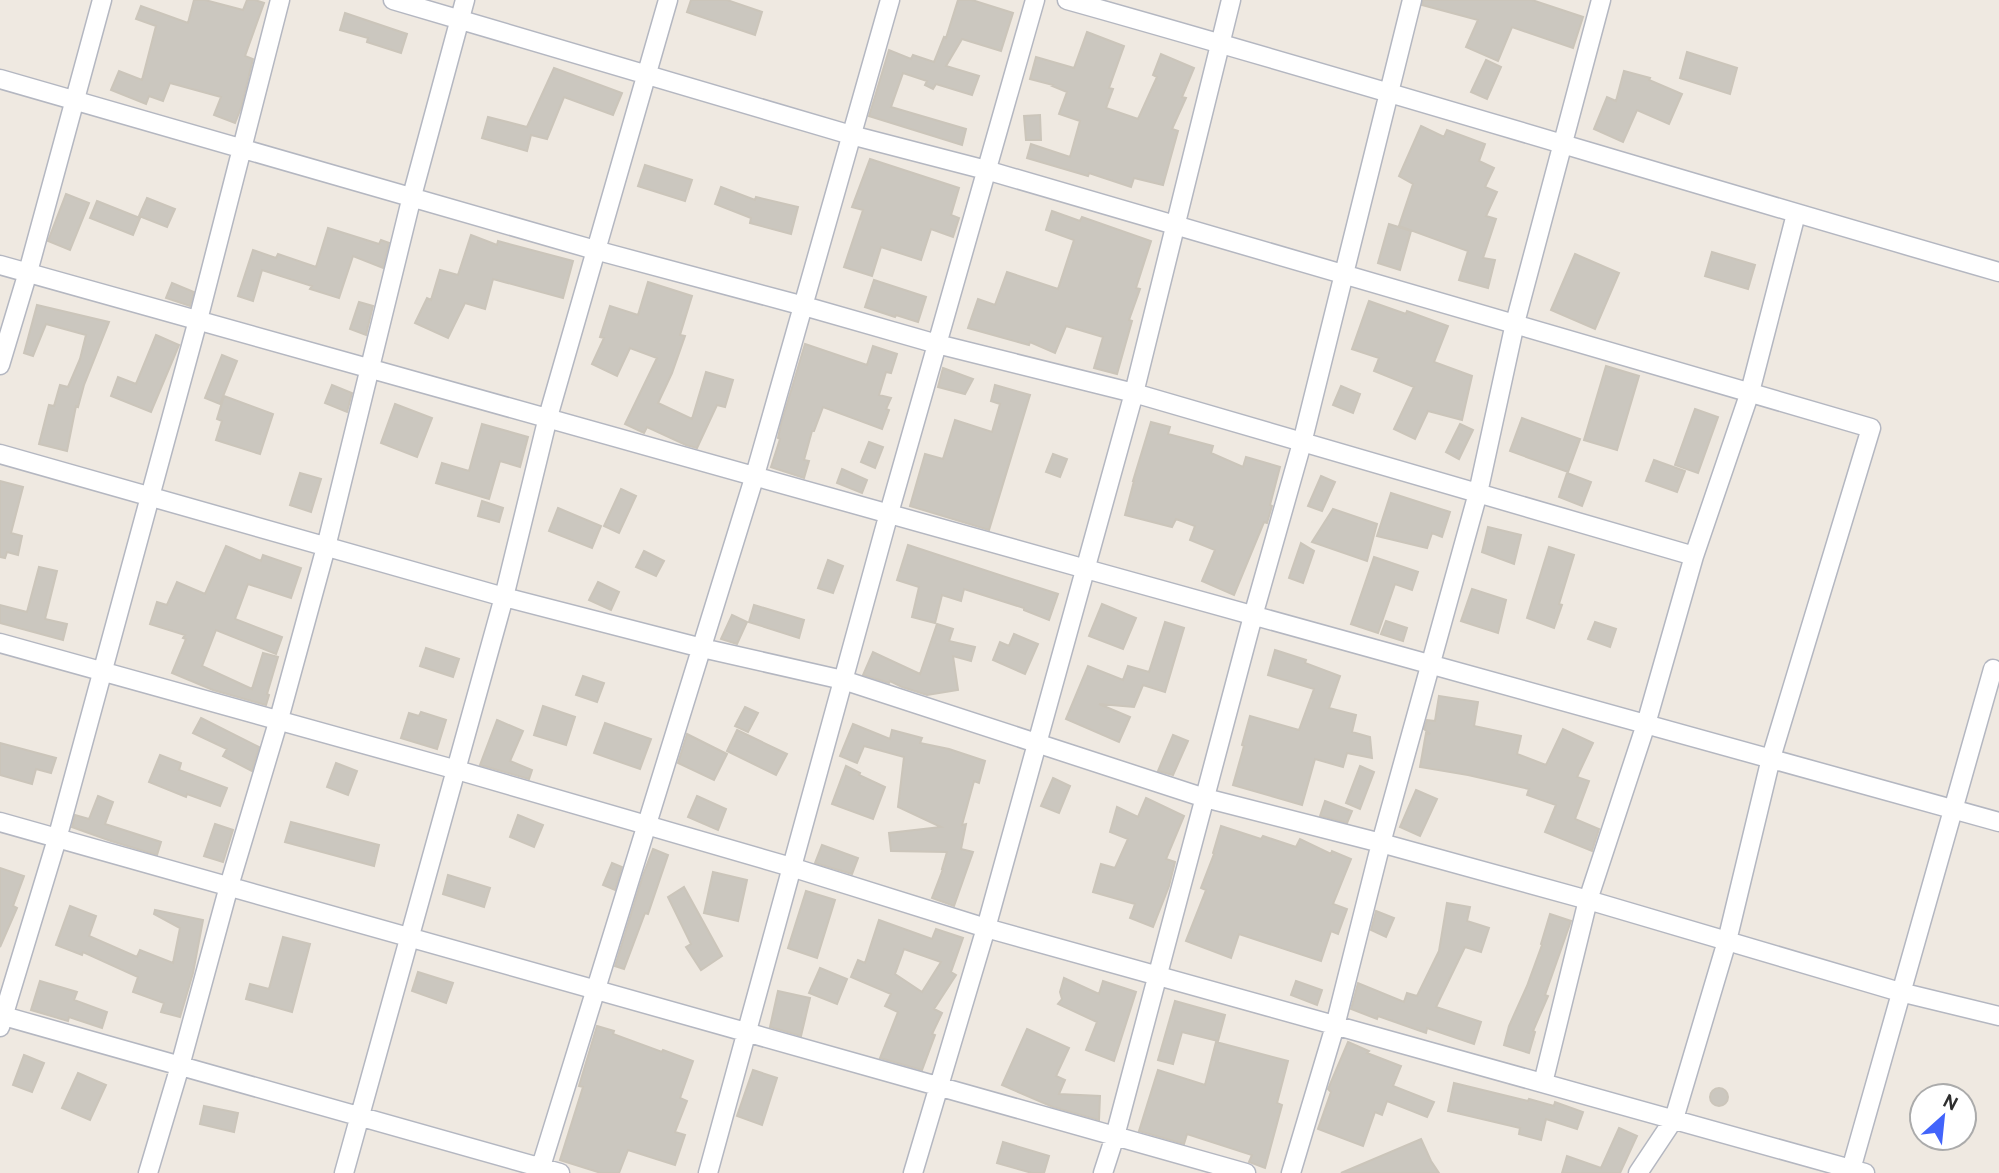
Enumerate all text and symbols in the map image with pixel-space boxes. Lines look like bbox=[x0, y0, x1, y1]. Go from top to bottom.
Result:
north arrow bbox=[1908, 1082, 1978, 1152]
text: N bbox=[1938, 1090, 1961, 1117]

